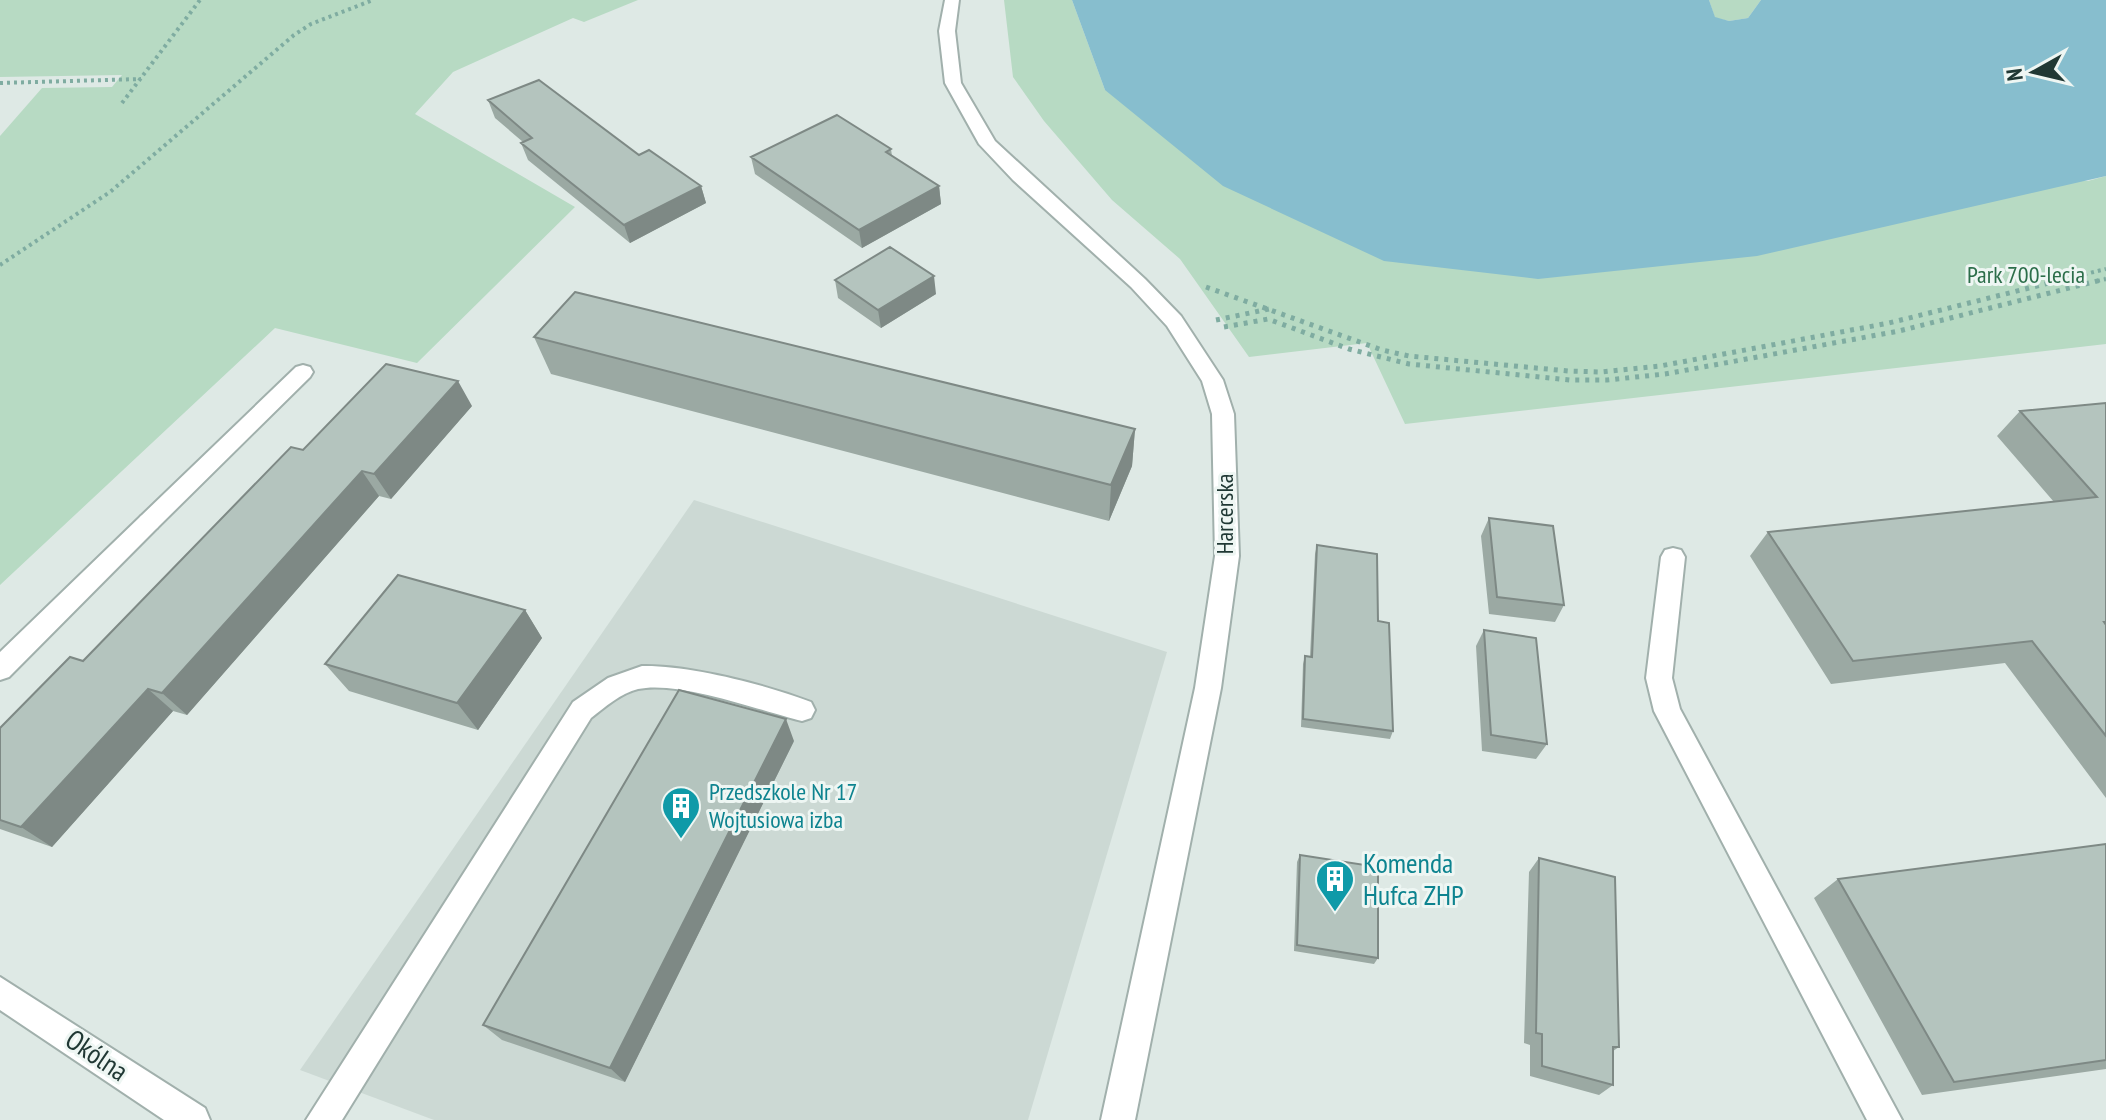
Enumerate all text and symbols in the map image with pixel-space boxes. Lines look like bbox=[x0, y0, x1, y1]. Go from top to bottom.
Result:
north arrow bbox=[1994, 32, 2074, 112]
text: N bbox=[2000, 67, 2029, 83]
park label: Park 700-lecia bbox=[1967, 259, 2085, 290]
street label: Harcerska bbox=[1209, 474, 1240, 554]
place label: Przedszkole Nr 17 Wojtusiowa izba bbox=[709, 776, 857, 835]
building icon: Przedszkole Nr 17 Wojtusiowa izba bbox=[660, 785, 702, 840]
place label: Komenda Hufca ZHP bbox=[1363, 844, 1464, 913]
building icon: Komenda Hufca ZHP bbox=[1314, 858, 1356, 913]
street label: Okólna bbox=[59, 1020, 136, 1089]

